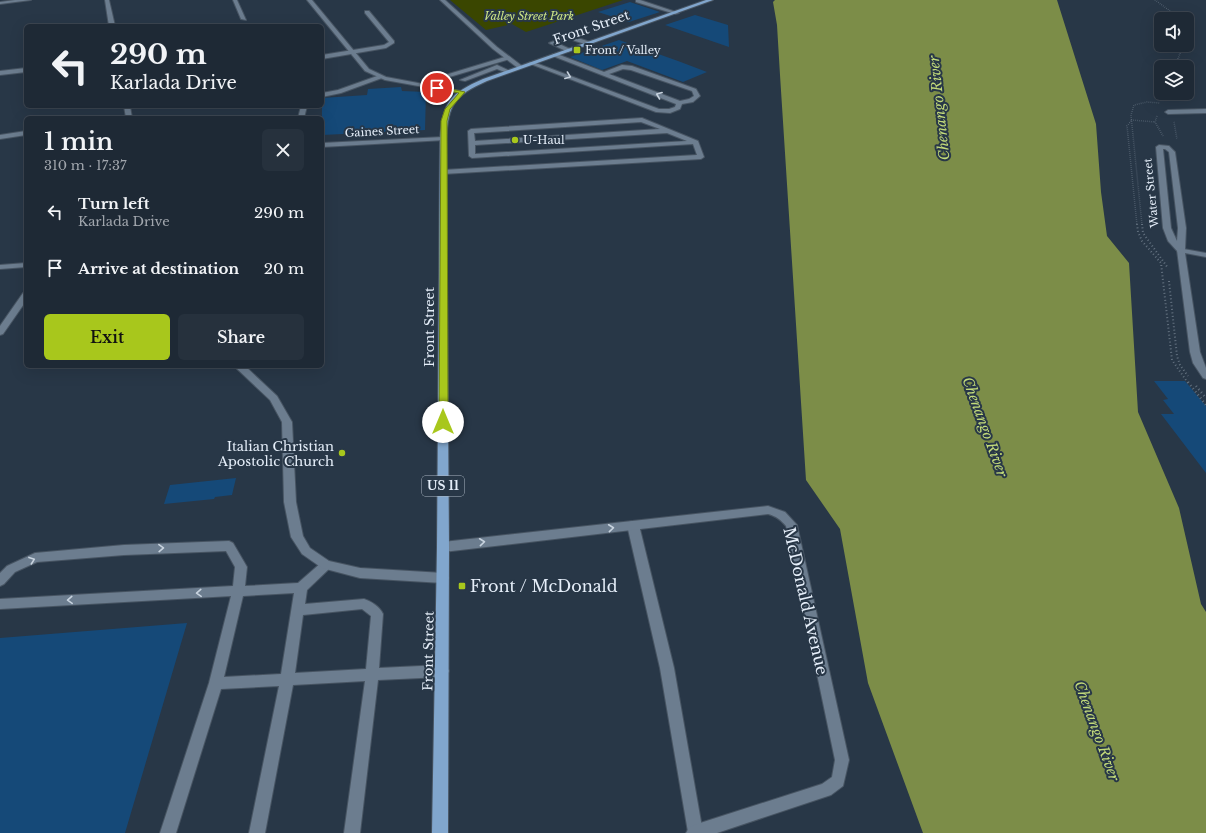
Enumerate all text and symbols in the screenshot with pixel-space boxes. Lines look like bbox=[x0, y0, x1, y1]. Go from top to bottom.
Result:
street label: Front Street bbox=[551, 6, 632, 49]
park label: Valley Street Park bbox=[484, 9, 574, 23]
map controls bbox=[1154, 12, 1194, 100]
button: sound bbox=[1154, 12, 1194, 52]
text: 290 m bbox=[110, 37, 207, 72]
icon: left bbox=[44, 40, 96, 92]
place label: Front / Valley bbox=[585, 43, 661, 57]
marker: Front / Valley bbox=[572, 45, 582, 55]
water label: Chenango River bbox=[924, 54, 953, 161]
button: layers bbox=[1154, 60, 1194, 100]
pin bbox=[420, 71, 454, 105]
text: Karlada Drive bbox=[110, 72, 237, 94]
one-way arrow bbox=[564, 72, 571, 80]
icon: arrive bbox=[426, 77, 448, 99]
one-way arrow bbox=[655, 91, 662, 99]
street label: Gaines Street bbox=[344, 122, 420, 140]
text: 1 min bbox=[44, 127, 113, 156]
button: close bbox=[262, 129, 304, 171]
place label: U-Haul bbox=[523, 133, 565, 147]
marker: U-Haul bbox=[510, 135, 520, 145]
text: 310 m · 17:37 bbox=[44, 157, 127, 174]
street label: Water Street bbox=[1140, 157, 1162, 229]
text: Turn left bbox=[78, 194, 149, 213]
icon: left bbox=[44, 201, 66, 223]
text: 290 m bbox=[254, 203, 304, 222]
text: Karlada Drive bbox=[78, 213, 170, 230]
icon: arrive bbox=[44, 257, 66, 279]
text: Arrive at destination bbox=[78, 259, 239, 278]
text: 20 m bbox=[264, 259, 304, 278]
street label: Front Street bbox=[421, 287, 438, 367]
button: Exit bbox=[44, 314, 170, 360]
button: Share bbox=[178, 314, 304, 360]
water label: Chenango River bbox=[959, 375, 1012, 480]
position arrow bbox=[422, 401, 464, 443]
place label: Italian Christian Apostolic Church bbox=[217, 438, 334, 470]
marker: Italian Christian Apostolic Church bbox=[337, 448, 347, 458]
road number: US 11 bbox=[422, 476, 464, 496]
one-way arrow bbox=[608, 524, 614, 533]
street label: McDonald Avenue bbox=[779, 525, 833, 677]
one-way arrow bbox=[479, 538, 485, 547]
one-way arrow bbox=[158, 544, 164, 553]
one-way arrow bbox=[28, 556, 35, 564]
place label: Front / McDonald bbox=[470, 576, 618, 596]
marker: Front / McDonald bbox=[457, 581, 467, 591]
one-way arrow bbox=[196, 589, 202, 598]
one-way arrow bbox=[67, 596, 73, 605]
street label: Front Street bbox=[419, 611, 438, 691]
water label: Chenango River bbox=[1071, 679, 1124, 784]

